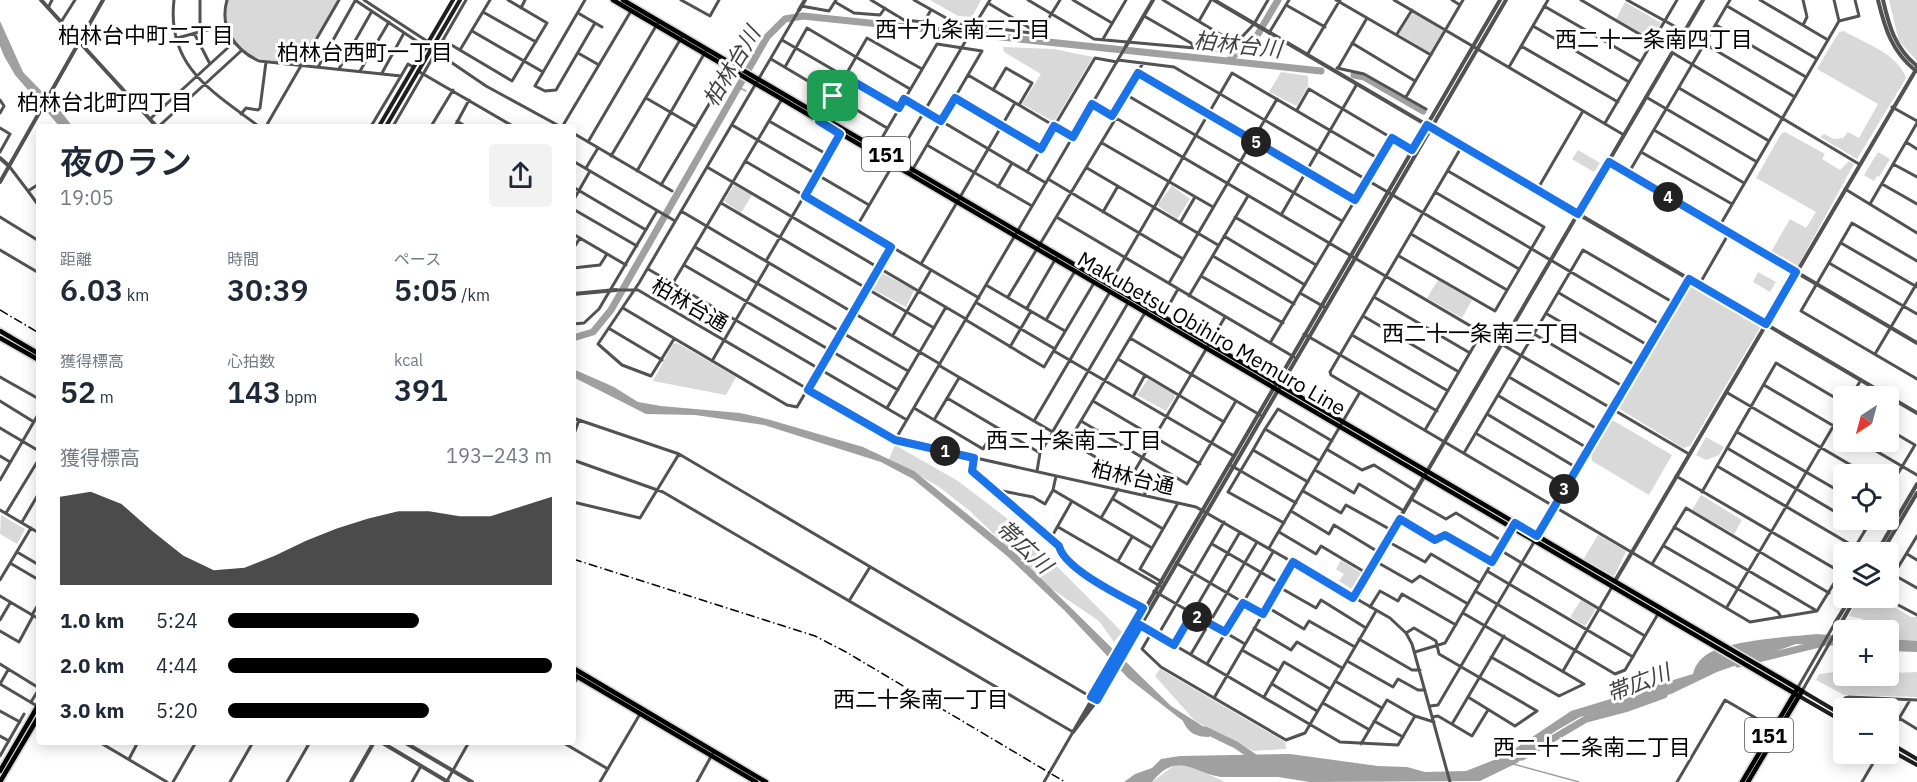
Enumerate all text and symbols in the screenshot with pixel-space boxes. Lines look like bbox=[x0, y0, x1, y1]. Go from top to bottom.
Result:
district label: 西十九条南三丁目 bbox=[875, 14, 1051, 43]
water label: 柏林台川 bbox=[696, 19, 767, 111]
district label: 柏林台中町二丁目 bbox=[58, 20, 234, 49]
district label: 西二十一条南四丁目 bbox=[1555, 24, 1753, 53]
water label: 柏林台川 bbox=[1193, 25, 1285, 63]
district label: 柏林台西町一丁目 bbox=[277, 37, 453, 66]
pin bbox=[807, 70, 858, 121]
icon: arrive bbox=[816, 79, 849, 112]
district label: 柏林台北町四丁目 bbox=[17, 87, 193, 116]
pin: 5 bbox=[1241, 127, 1271, 157]
text: 5 bbox=[1251, 132, 1261, 152]
road number: 151 bbox=[862, 137, 910, 171]
text: 夜のラン bbox=[60, 140, 192, 183]
button: share bbox=[489, 144, 552, 207]
pin: 4 bbox=[1653, 182, 1683, 212]
text: 19:05 bbox=[60, 184, 114, 211]
text: 4 bbox=[1663, 187, 1673, 207]
street label: Makubetsu Obihiro Memuro Line bbox=[1073, 245, 1351, 421]
text: 距離 bbox=[60, 249, 92, 269]
text: 時間 bbox=[227, 249, 259, 269]
text: ペース bbox=[394, 249, 441, 269]
text: 6.03 bbox=[60, 270, 123, 309]
text: 30:39 bbox=[227, 270, 309, 309]
text: 5:05 bbox=[394, 270, 458, 309]
street label: 柏林台通 bbox=[647, 271, 733, 337]
text: km bbox=[123, 285, 149, 305]
text: /km bbox=[458, 285, 490, 305]
district label: 西二十一条南三丁目 bbox=[1382, 318, 1580, 347]
text: kcal bbox=[394, 350, 423, 370]
text: 獲得標高 bbox=[60, 351, 124, 371]
text: 心拍数 bbox=[227, 351, 275, 371]
text: 391 bbox=[394, 370, 448, 409]
text: 52 bbox=[60, 372, 96, 411]
text: 143 bbox=[227, 372, 281, 411]
north arrow bbox=[1833, 386, 1899, 452]
map controls bbox=[1833, 386, 1899, 764]
text: m bbox=[96, 387, 114, 407]
text: bpm bbox=[281, 387, 317, 407]
district label: 西二十条南二丁目 bbox=[986, 425, 1162, 454]
pin: 1 bbox=[930, 436, 960, 466]
text: 1 bbox=[940, 441, 950, 461]
text: 193–243 m bbox=[446, 442, 552, 469]
text: 獲得標高 bbox=[60, 444, 140, 471]
street label: 柏林台通 bbox=[1089, 454, 1177, 500]
button: locate bbox=[1833, 464, 1899, 530]
pin: 3 bbox=[1549, 474, 1579, 504]
text: 3 bbox=[1559, 479, 1569, 499]
water label: 帯広川 bbox=[991, 513, 1060, 580]
button: layers bbox=[1833, 542, 1899, 608]
pin: 2 bbox=[1182, 602, 1212, 632]
text: 1.0 km bbox=[60, 607, 124, 634]
text: 5:24 bbox=[156, 607, 198, 634]
text: 2 bbox=[1192, 607, 1202, 627]
button: + bbox=[1833, 620, 1899, 686]
text: 2.0 km bbox=[60, 652, 124, 679]
text: 4:44 bbox=[156, 652, 198, 679]
water label: 帯広川 bbox=[1602, 656, 1676, 707]
district label: 西二十条南一丁目 bbox=[833, 684, 1009, 713]
text: 3.0 km bbox=[60, 697, 124, 724]
text: 5:20 bbox=[156, 697, 198, 724]
button: − bbox=[1833, 698, 1899, 764]
road number: 151 bbox=[1745, 718, 1793, 752]
district label: 西二十二条南二丁目 bbox=[1493, 732, 1691, 761]

